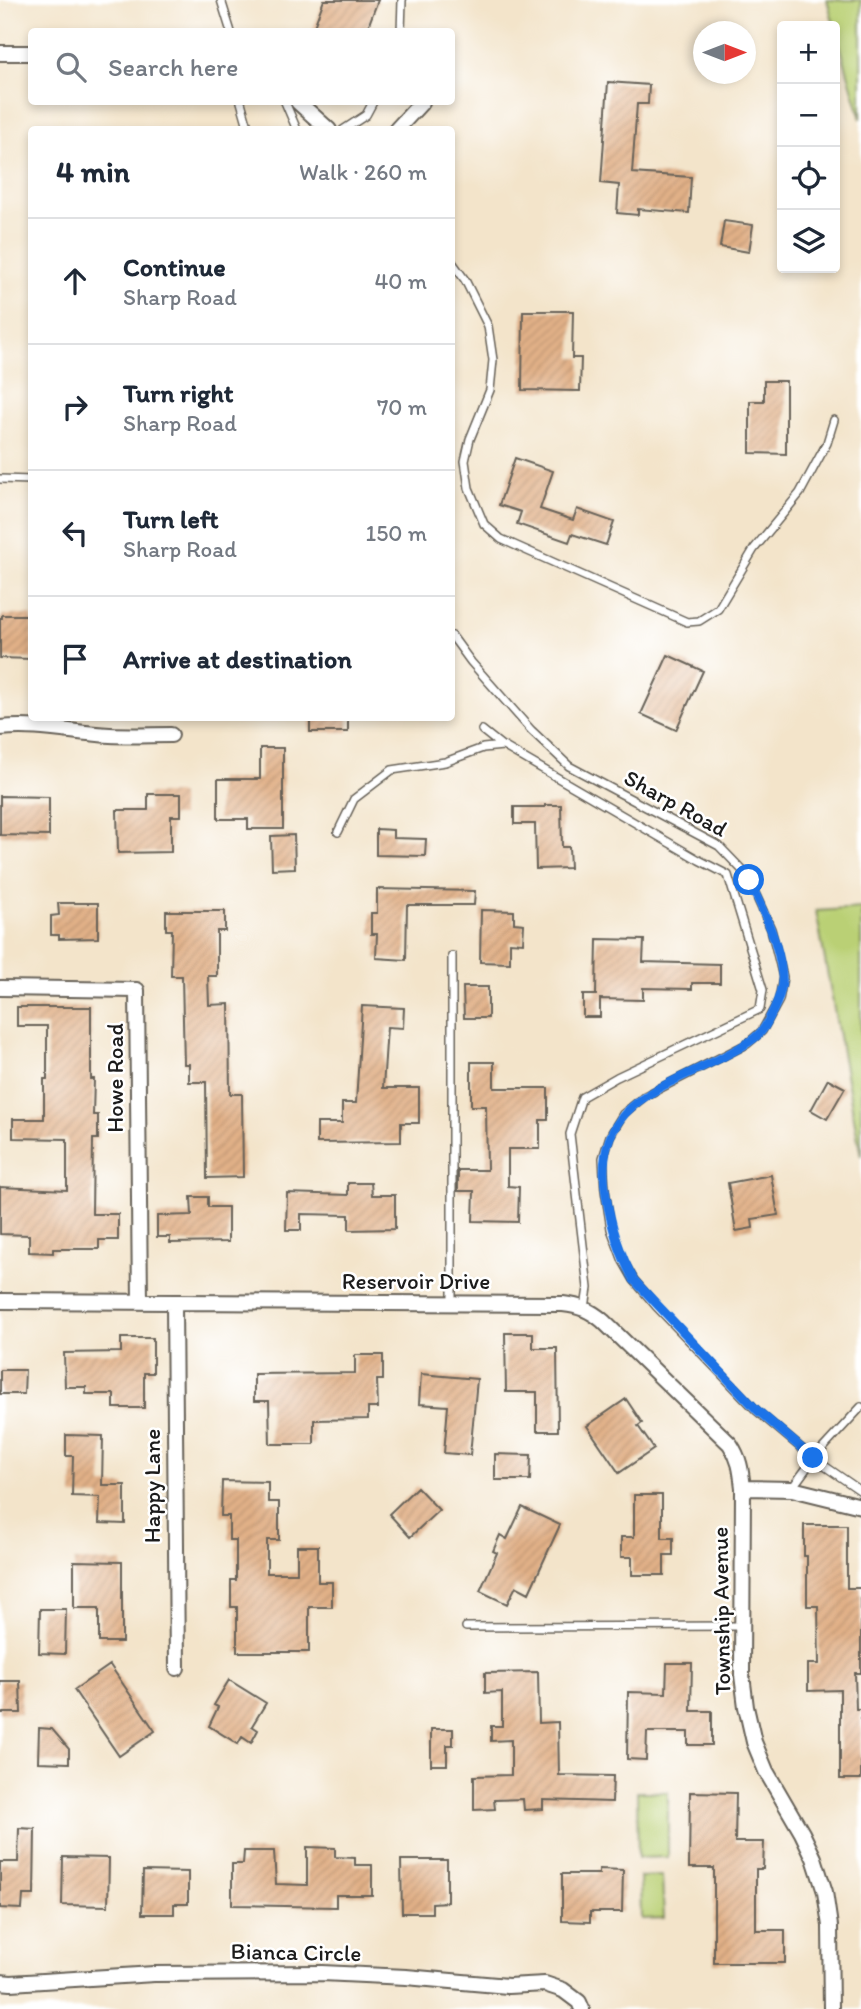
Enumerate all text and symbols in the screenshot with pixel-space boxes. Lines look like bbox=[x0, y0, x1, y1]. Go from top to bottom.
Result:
north arrow bbox=[693, 21, 756, 84]
map controls bbox=[777, 21, 840, 273]
button: + bbox=[777, 21, 840, 84]
search box bbox=[28, 28, 455, 105]
icon: search bbox=[52, 48, 90, 86]
text: Search here bbox=[108, 51, 238, 83]
button: − bbox=[777, 84, 840, 147]
button: locate bbox=[777, 147, 840, 210]
text: 4 min bbox=[56, 153, 130, 190]
text: Walk · 260 m bbox=[299, 158, 427, 186]
button: layers bbox=[777, 210, 840, 273]
text: Continue bbox=[123, 251, 226, 283]
icon: ahead bbox=[56, 262, 94, 300]
text: 40 m bbox=[374, 267, 427, 295]
text: Sharp Road bbox=[123, 283, 237, 311]
text: Turn right bbox=[123, 377, 234, 409]
icon: right bbox=[56, 388, 94, 426]
text: 70 m bbox=[377, 393, 427, 421]
text: Sharp Road bbox=[123, 409, 237, 437]
text: Turn left bbox=[123, 503, 219, 535]
icon: left bbox=[56, 514, 94, 552]
text: 150 m bbox=[366, 519, 427, 547]
text: Sharp Road bbox=[123, 535, 237, 563]
icon: arrive bbox=[56, 640, 94, 678]
text: Arrive at destination bbox=[123, 643, 352, 675]
street label: Sharp Road bbox=[619, 763, 733, 843]
route start bbox=[733, 864, 764, 895]
street label: Howe Road bbox=[101, 1023, 129, 1133]
street label: Reservoir Drive bbox=[342, 1267, 490, 1295]
street label: Happy Lane bbox=[138, 1429, 166, 1543]
route end bbox=[797, 1442, 828, 1473]
street label: Township Avenue bbox=[706, 1526, 736, 1696]
street label: Bianca Circle bbox=[230, 1937, 362, 1967]

